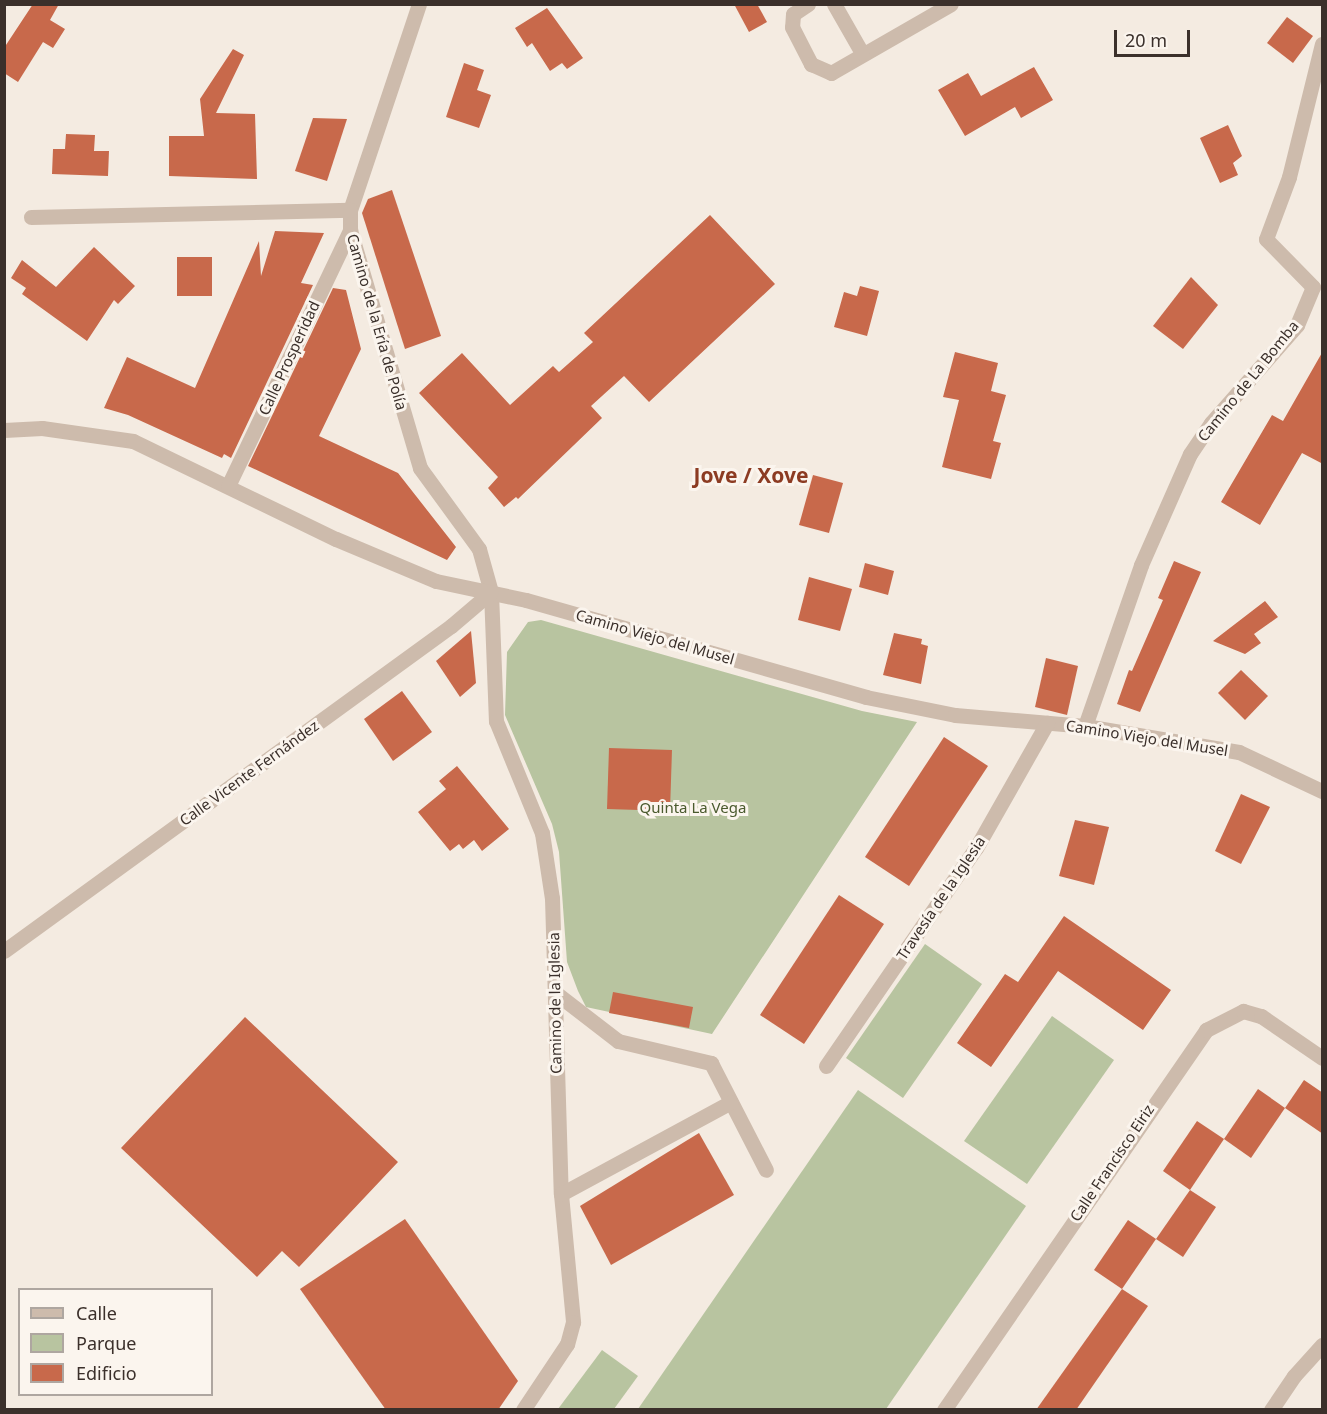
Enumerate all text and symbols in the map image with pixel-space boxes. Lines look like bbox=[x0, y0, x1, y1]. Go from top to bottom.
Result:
scale bar bbox=[1117, 18, 1194, 56]
text: 20 m bbox=[1125, 28, 1167, 52]
street label: Camino de la Ería de Polía bbox=[343, 232, 411, 412]
street label: Calle Prosperidad bbox=[255, 298, 323, 418]
street label: Camino de La Bomba bbox=[1194, 317, 1302, 445]
district label: Jove / Xove bbox=[693, 462, 809, 488]
street label: Camino Viejo del Musel bbox=[574, 606, 736, 668]
street label: Calle Vicente Fernández bbox=[176, 716, 322, 830]
street label: Camino Viejo del Musel bbox=[1065, 716, 1229, 760]
park label: Quinta La Vega bbox=[640, 799, 746, 817]
street label: Travesía de la Iglesia bbox=[893, 833, 989, 963]
street label: Camino de la Iglesia bbox=[545, 932, 565, 1074]
street label: Calle Francisco Eiriz bbox=[1066, 1101, 1158, 1225]
legend bbox=[18, 1288, 213, 1396]
text: Calle bbox=[76, 1301, 117, 1325]
text: Parque bbox=[76, 1331, 136, 1355]
text: Edificio bbox=[76, 1361, 137, 1385]

